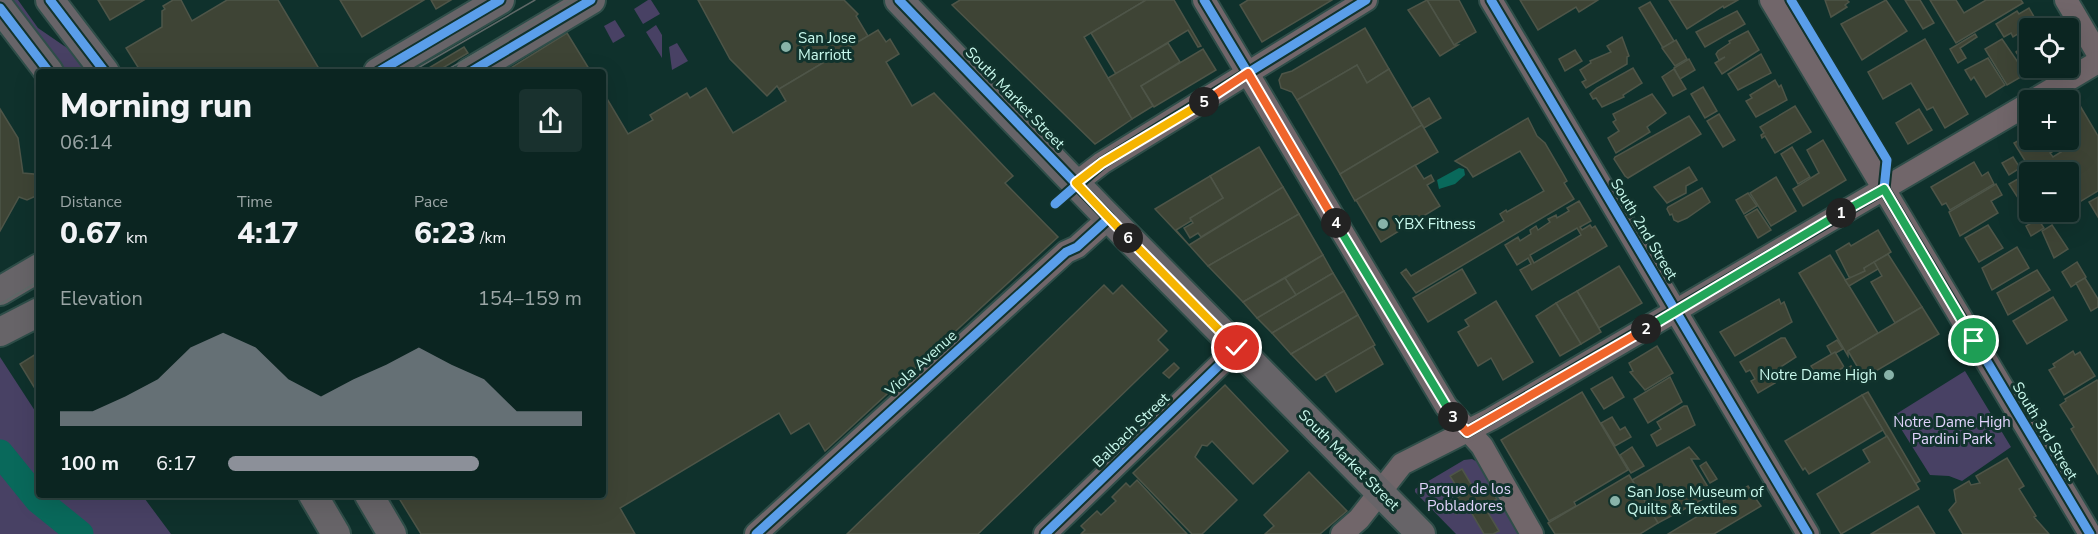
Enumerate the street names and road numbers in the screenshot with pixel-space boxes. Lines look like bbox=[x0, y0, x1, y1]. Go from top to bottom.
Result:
street label: South Market Street bbox=[961, 42, 1070, 154]
street label: South 2nd Street bbox=[1606, 175, 1682, 284]
street label: Viola Avenue bbox=[880, 326, 961, 401]
street label: South 3rd Street bbox=[2008, 378, 2083, 485]
street label: Balbach Street bbox=[1088, 388, 1174, 472]
street label: South Market Street bbox=[1294, 405, 1404, 515]

